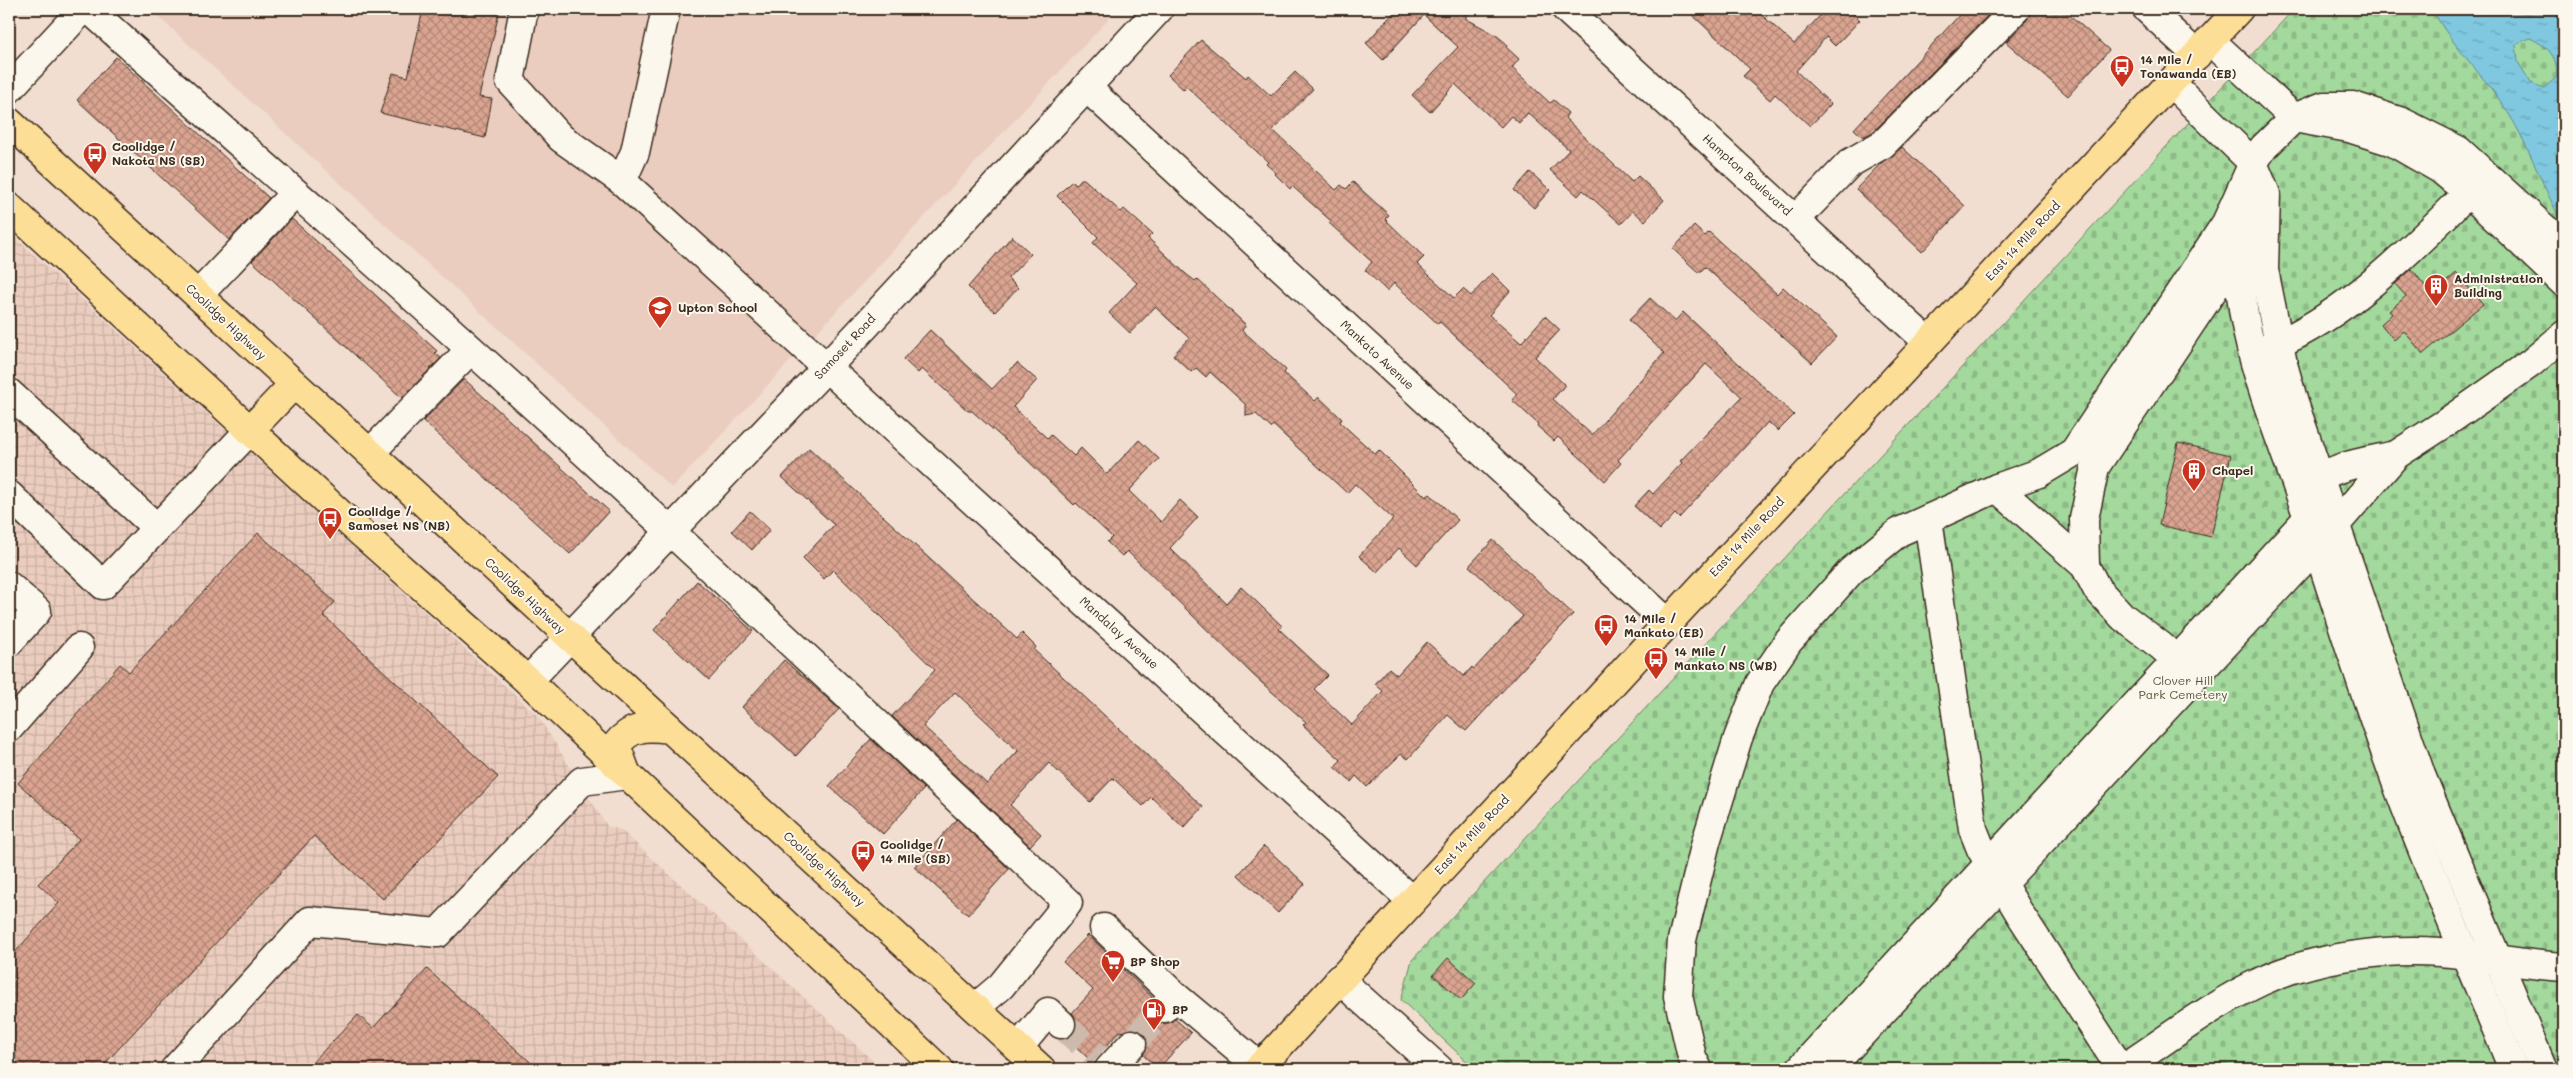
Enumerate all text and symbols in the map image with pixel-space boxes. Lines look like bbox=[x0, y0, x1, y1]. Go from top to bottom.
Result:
place label: 14 Mile / Tonawanda (EB) bbox=[2140, 51, 2236, 81]
bus stop icon: 14 Mile / Tonawanda (EB) bbox=[2109, 54, 2135, 88]
street label: Hampton Boulevard bbox=[1700, 130, 1796, 219]
place label: Coolidge / Nakota NS (SB) bbox=[112, 138, 205, 168]
bus stop icon: Coolidge / Nakota NS (SB) bbox=[82, 141, 108, 175]
street label: East 14 Mile Road bbox=[1981, 197, 2063, 283]
place label: Administration Building bbox=[2454, 270, 2543, 300]
building icon: Administration Building bbox=[2423, 273, 2449, 307]
street label: Coolidge Highway bbox=[183, 280, 270, 363]
school or university icon: Upton School bbox=[647, 295, 673, 329]
place label: Upton School bbox=[678, 299, 757, 315]
street label: Samoset Road bbox=[810, 310, 879, 382]
street label: Mankato Avenue bbox=[1337, 316, 1418, 393]
building icon: Chapel bbox=[2181, 458, 2207, 492]
place label: Chapel bbox=[2212, 462, 2253, 478]
street label: East 14 Mile Road bbox=[1705, 493, 1787, 579]
place label: Coolidge / Samoset NS (NB) bbox=[348, 503, 450, 533]
bus stop icon: Coolidge / Samoset NS (NB) bbox=[317, 506, 343, 540]
street label: Coolidge Highway bbox=[482, 554, 569, 637]
street label: Mandalay Avenue bbox=[1077, 593, 1163, 672]
place label: 14 Mile / Mankato (EB) bbox=[1624, 610, 1704, 640]
bus stop icon: 14 Mile / Mankato (EB) bbox=[1593, 613, 1619, 647]
place label: 14 Mile / Mankato NS (WB) bbox=[1674, 643, 1777, 673]
bus stop icon: 14 Mile / Mankato NS (WB) bbox=[1643, 646, 1669, 680]
park label: Clover Hill Park Cemetery bbox=[2138, 672, 2228, 702]
street label: East 14 Mile Road bbox=[1430, 791, 1512, 877]
street label: Coolidge Highway bbox=[781, 827, 869, 909]
place label: Coolidge / 14 Mile (SB) bbox=[880, 836, 950, 866]
bus stop icon: Coolidge / 14 Mile (SB) bbox=[850, 839, 876, 873]
supermarket icon: BP Shop bbox=[1100, 949, 1126, 983]
place label: BP Shop bbox=[1130, 953, 1180, 969]
fuel station icon: BP bbox=[1141, 997, 1167, 1031]
place label: BP bbox=[1172, 1001, 1188, 1017]

